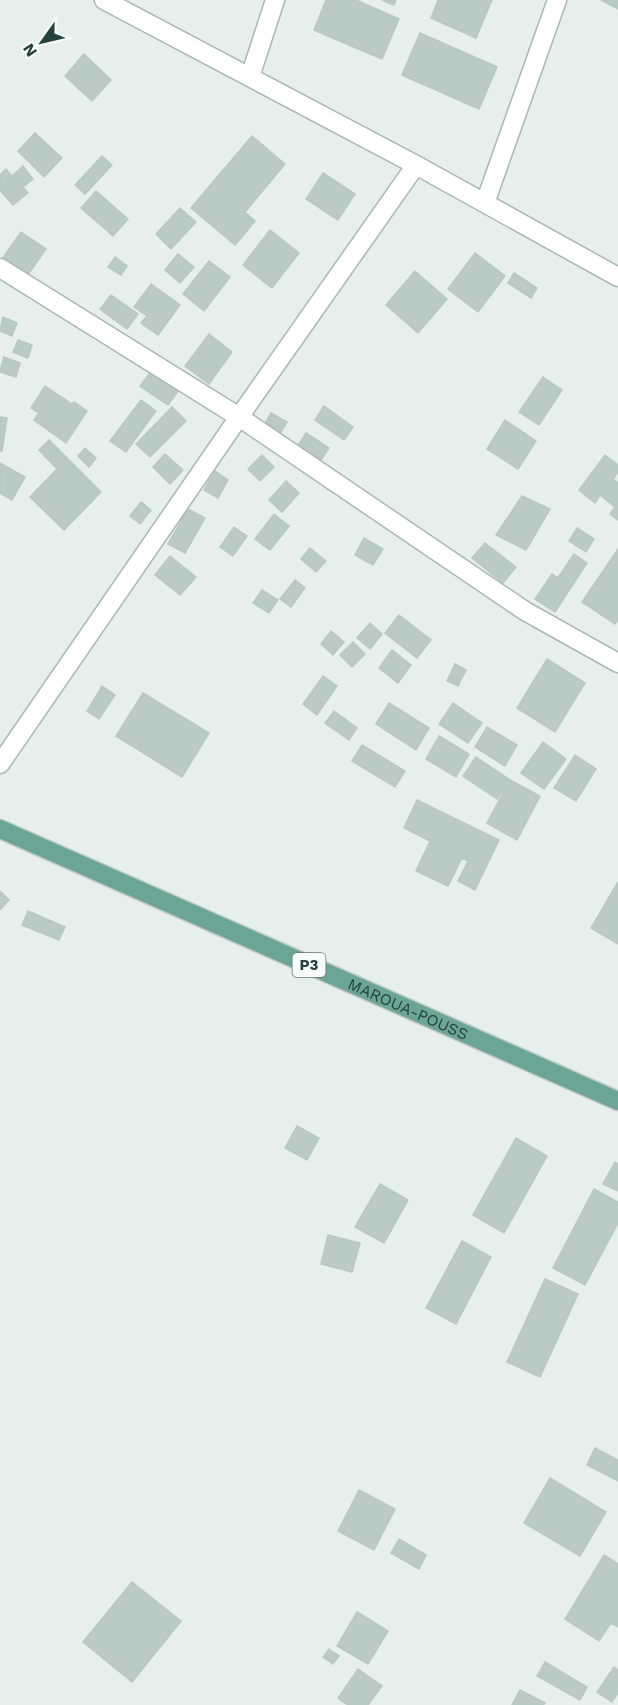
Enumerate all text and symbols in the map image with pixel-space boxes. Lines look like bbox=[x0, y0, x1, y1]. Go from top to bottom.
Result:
north arrow bbox=[12, 12, 72, 72]
text: N bbox=[19, 40, 41, 60]
road number: P3 bbox=[292, 953, 326, 977]
street label: MAROUA-POUSS bbox=[345, 974, 471, 1044]

